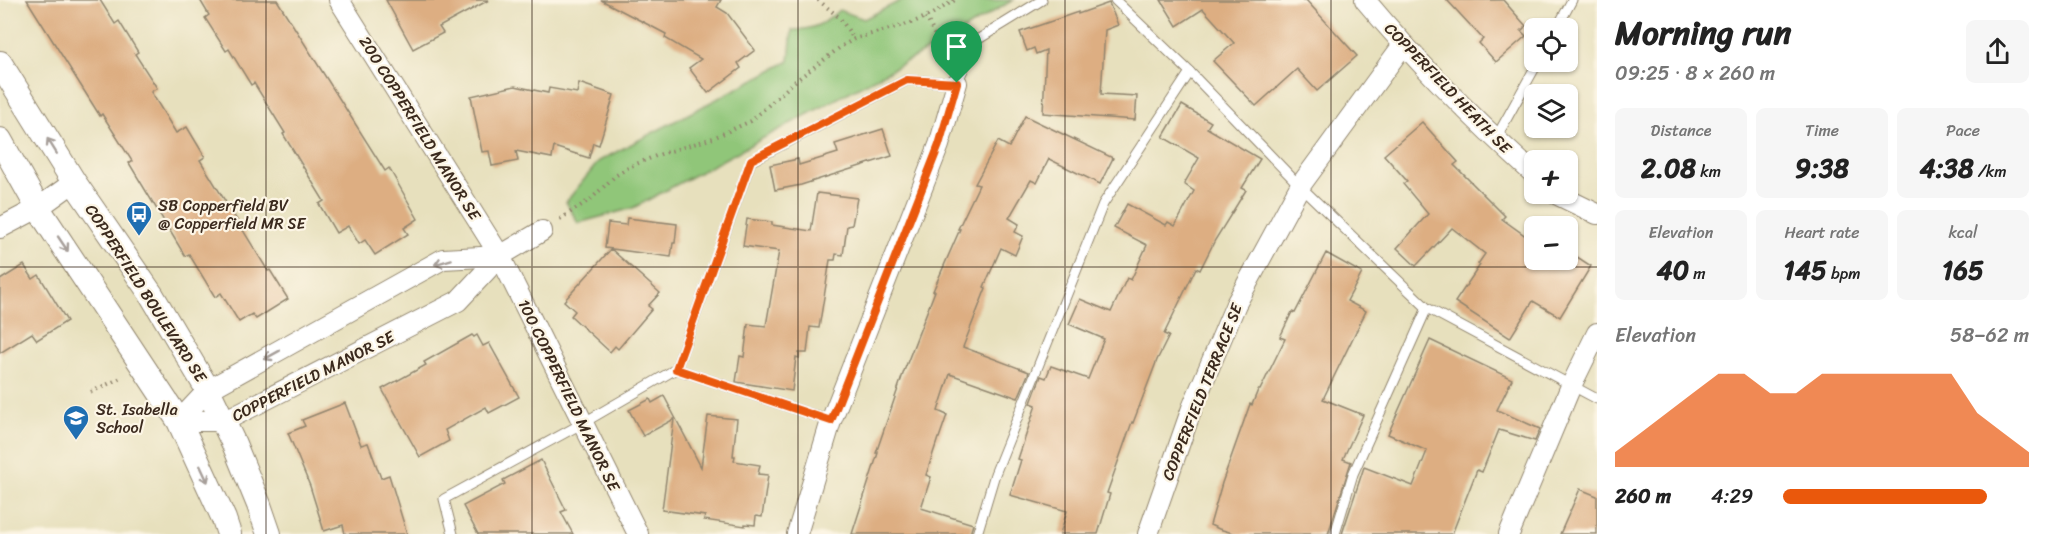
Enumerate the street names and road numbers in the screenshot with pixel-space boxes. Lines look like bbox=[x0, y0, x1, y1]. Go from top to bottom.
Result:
street label: COPPERFIELD HEATH SE bbox=[1377, 15, 1520, 161]
street label: 200 COPPERFIELD MANOR SE bbox=[351, 30, 489, 227]
street label: COPPERFIELD BOULEVARD SE bbox=[77, 198, 215, 389]
street label: 100 COPPERFIELD MANOR SE bbox=[510, 294, 629, 497]
street label: COPPERFIELD TERRACE SE bbox=[1153, 298, 1251, 485]
street label: COPPERFIELD MANOR SE bbox=[226, 322, 401, 430]

